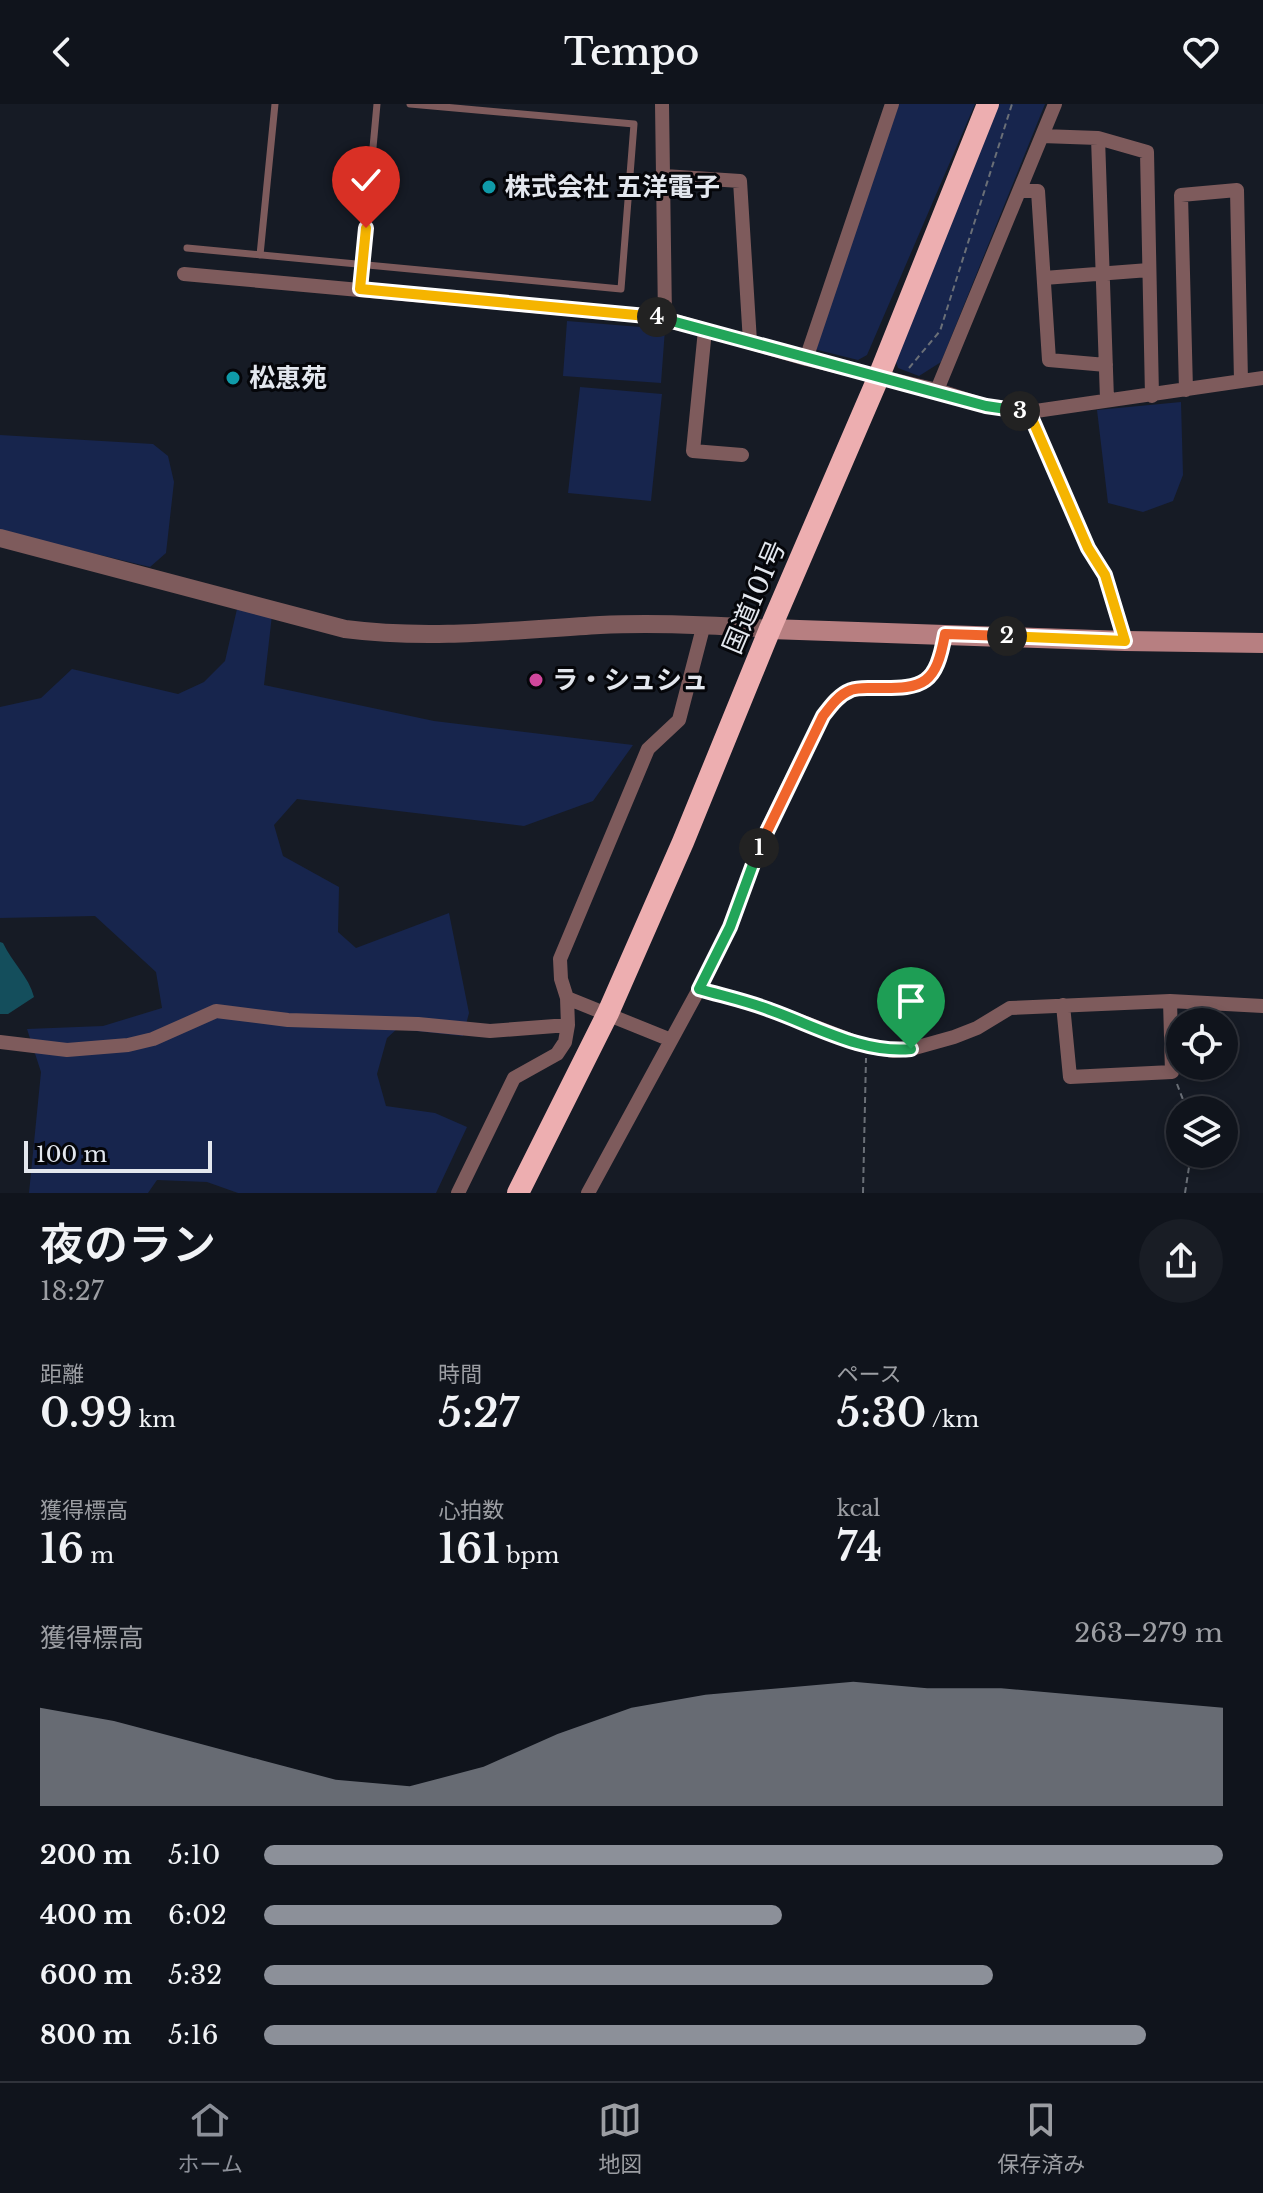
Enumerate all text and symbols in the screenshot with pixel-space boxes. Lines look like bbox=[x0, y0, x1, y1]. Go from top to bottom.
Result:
icon: back bbox=[40, 30, 84, 74]
text: Tempo bbox=[564, 30, 699, 75]
icon: heart bbox=[1179, 30, 1223, 74]
pin bbox=[332, 146, 400, 228]
icon: check bbox=[344, 158, 388, 202]
place label: 株式会社 五洋電子 bbox=[505, 171, 720, 203]
marker: 株式会社 五洋電子 bbox=[480, 178, 498, 196]
pin: 4 bbox=[637, 297, 677, 337]
text: 4 bbox=[650, 303, 664, 330]
place label: 松恵苑 bbox=[249, 362, 327, 394]
marker: 松恵苑 bbox=[224, 369, 242, 387]
pin: 3 bbox=[1000, 391, 1040, 431]
text: 3 bbox=[1013, 397, 1027, 424]
street label: 国道101号 bbox=[716, 536, 792, 658]
pin: 2 bbox=[987, 616, 1027, 656]
text: 2 bbox=[1000, 622, 1014, 649]
place label: ラ・シュシュ bbox=[552, 664, 708, 696]
marker: ラ・シュシュ bbox=[527, 671, 545, 689]
pin: 1 bbox=[739, 828, 779, 868]
text: 1 bbox=[754, 834, 764, 861]
pin bbox=[877, 967, 945, 1049]
icon: arrive bbox=[889, 979, 933, 1023]
map controls bbox=[1166, 1008, 1238, 1168]
button: locate bbox=[1166, 1008, 1238, 1080]
button: layers bbox=[1166, 1096, 1238, 1168]
scale bar bbox=[24, 1137, 212, 1173]
text: 100 m bbox=[36, 1141, 107, 1168]
text: 夜のラン bbox=[40, 1217, 216, 1272]
button: share bbox=[1139, 1219, 1223, 1303]
text: 18:27 bbox=[40, 1275, 104, 1307]
text: 距離 bbox=[40, 1361, 84, 1388]
text: 時間 bbox=[438, 1361, 482, 1388]
text: ペース bbox=[837, 1361, 902, 1388]
text: 0.99 bbox=[40, 1388, 132, 1438]
text: 5:27 bbox=[438, 1388, 519, 1438]
text: 5:30 bbox=[837, 1388, 926, 1438]
text: km bbox=[132, 1406, 176, 1433]
text: /km bbox=[926, 1406, 979, 1433]
text: kcal bbox=[837, 1495, 881, 1522]
text: 獲得標高 bbox=[40, 1497, 128, 1524]
text: 心拍数 bbox=[438, 1497, 504, 1524]
text: 74 bbox=[837, 1522, 882, 1572]
text: 16 bbox=[40, 1524, 84, 1574]
text: 161 bbox=[438, 1524, 500, 1574]
text: m bbox=[84, 1542, 114, 1569]
text: bpm bbox=[500, 1542, 559, 1569]
text: 263–279 m bbox=[1074, 1617, 1223, 1649]
text: 獲得標高 bbox=[40, 1622, 144, 1654]
text: 200 m bbox=[40, 1839, 132, 1871]
text: 5:10 bbox=[168, 1839, 220, 1871]
text: 400 m bbox=[40, 1899, 132, 1931]
text: 6:02 bbox=[168, 1899, 227, 1931]
text: 600 m bbox=[40, 1959, 132, 1991]
text: 5:32 bbox=[168, 1959, 222, 1991]
text: 800 m bbox=[40, 2019, 131, 2051]
text: 5:16 bbox=[168, 2019, 219, 2051]
tab: ホーム bbox=[178, 2098, 243, 2178]
tab: 地図 bbox=[598, 2098, 642, 2178]
tab: 保存済み bbox=[997, 2098, 1085, 2178]

